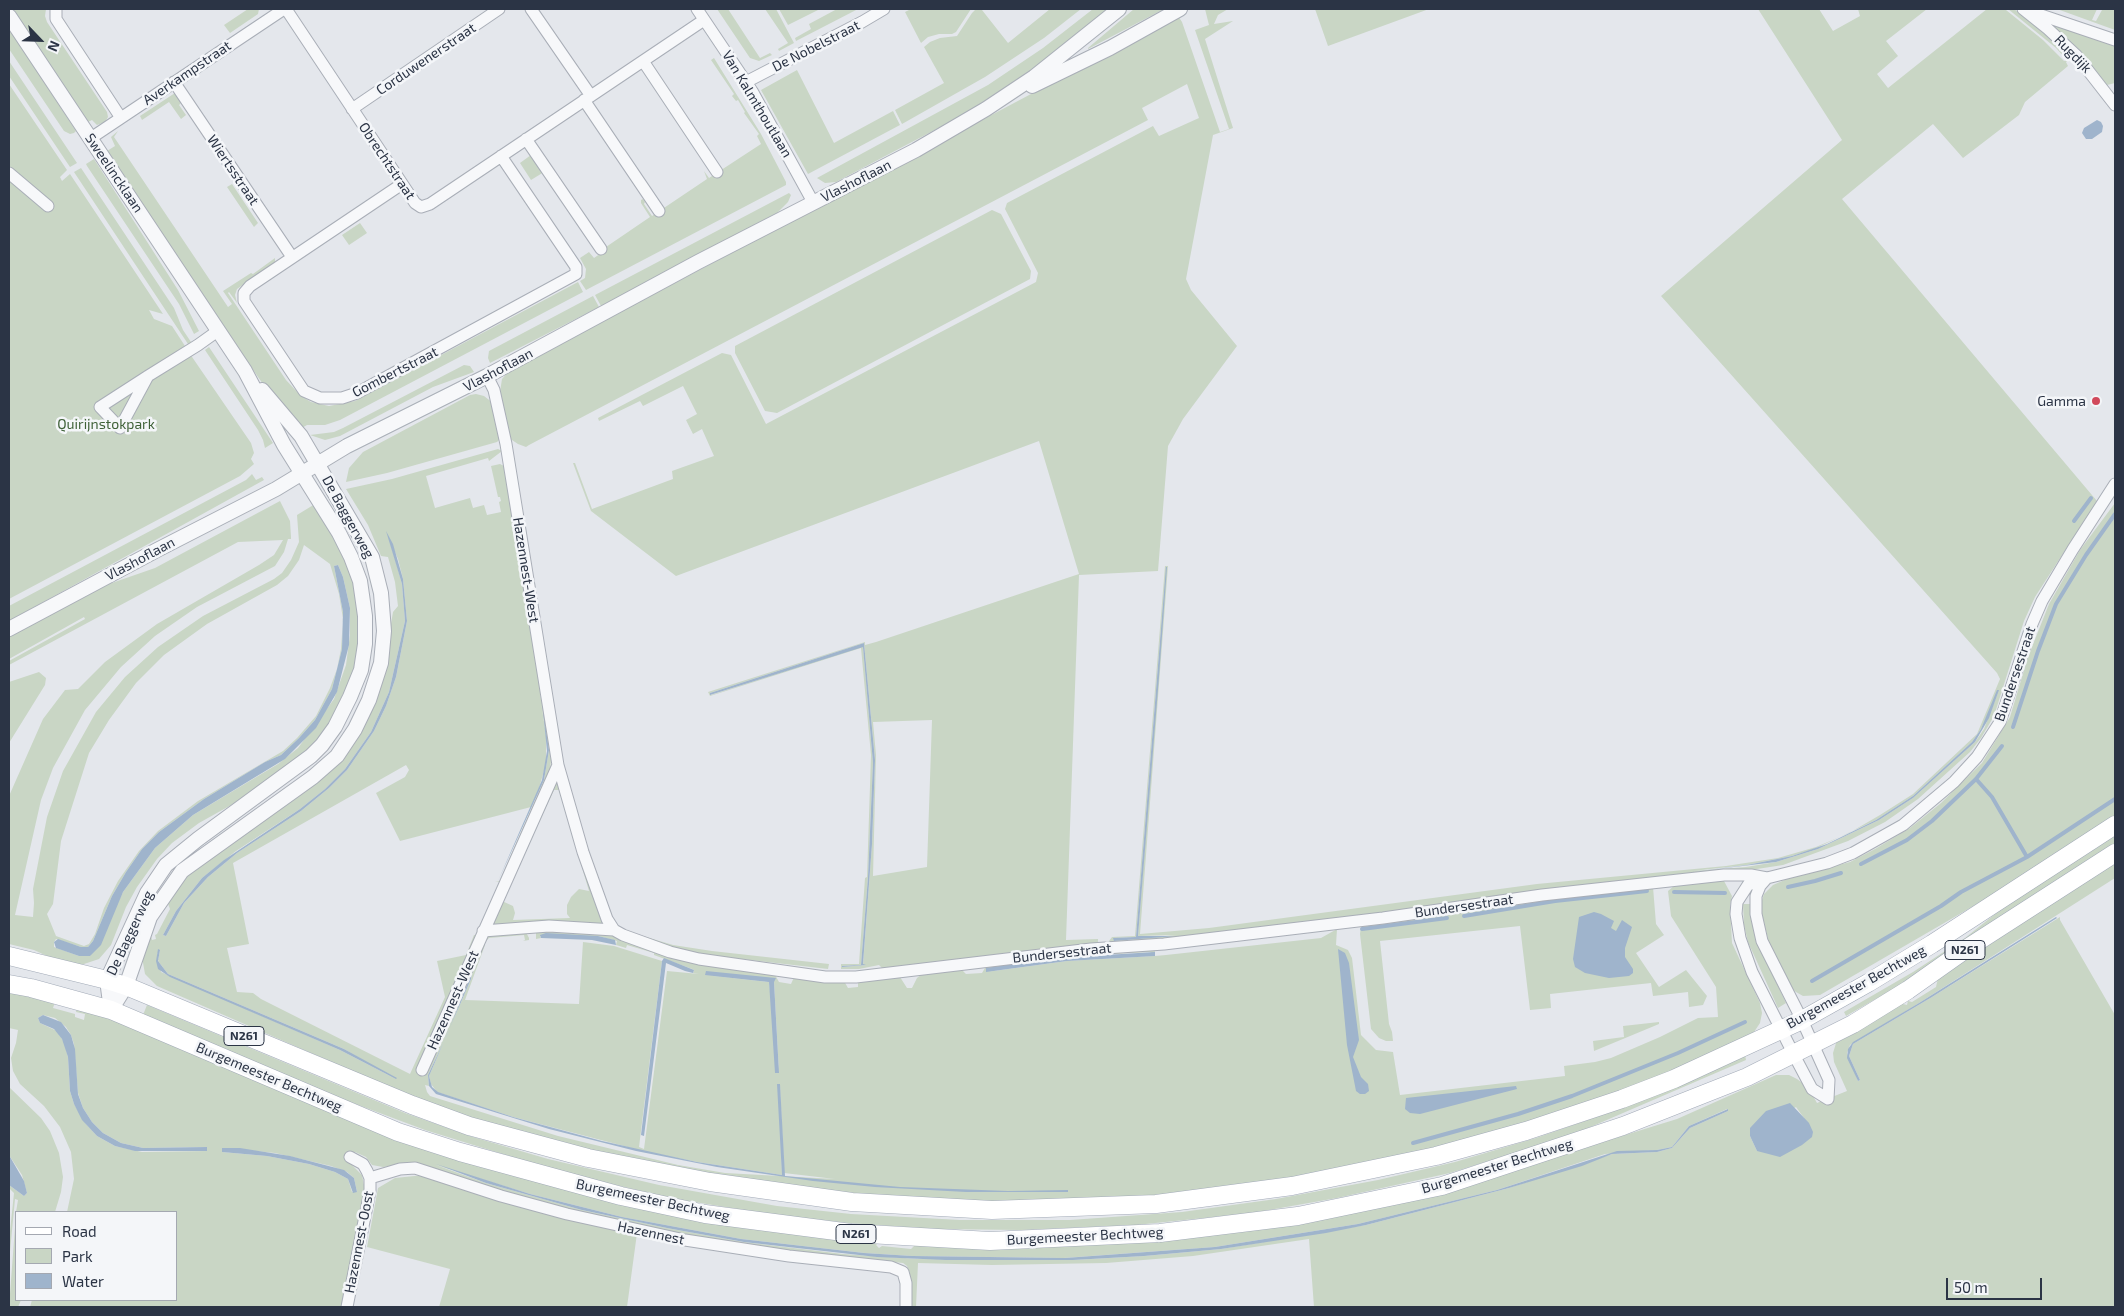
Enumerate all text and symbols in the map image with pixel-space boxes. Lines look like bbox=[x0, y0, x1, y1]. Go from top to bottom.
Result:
north arrow bbox=[15, 15, 65, 65]
street label: De Nobelstraat bbox=[769, 17, 863, 75]
street label: Corduwenerstraat bbox=[373, 19, 479, 99]
street label: Rugdijk bbox=[2051, 31, 2095, 77]
street label: Averkampstraat bbox=[140, 37, 234, 109]
text: N bbox=[44, 38, 64, 54]
street label: Van Kalmthoutlaan bbox=[718, 47, 796, 161]
street label: Obrechtstraat bbox=[355, 119, 419, 203]
street label: Sweelincklaan bbox=[81, 130, 147, 216]
street label: Wiertsstraat bbox=[203, 132, 263, 208]
street label: Vlashoflaan bbox=[818, 156, 894, 206]
street label: Gombertstraat bbox=[349, 343, 441, 401]
street label: Vlashoflaan bbox=[460, 345, 536, 395]
place label: Gamma bbox=[2037, 393, 2086, 409]
marker: Gamma bbox=[2090, 395, 2102, 407]
park label: Quirijnstokpark bbox=[57, 416, 155, 432]
street label: De Baggerweg bbox=[318, 473, 378, 561]
street label: Hazennest-West bbox=[509, 516, 543, 624]
street label: Vlashoflaan bbox=[102, 534, 178, 584]
street label: Bundersestraat bbox=[1991, 624, 2039, 724]
street label: De Baggerweg bbox=[103, 888, 157, 978]
street label: Bundersestraat bbox=[1414, 891, 1514, 921]
street label: Bundersestraat bbox=[1012, 939, 1112, 967]
road number: N261 bbox=[1945, 940, 1985, 960]
street label: Burgemeester Bechtweg bbox=[1783, 942, 1929, 1032]
street label: Hazennest-West bbox=[424, 948, 482, 1052]
road number: N261 bbox=[224, 1026, 264, 1046]
street label: Burgemeester Bechtweg bbox=[194, 1039, 344, 1115]
street label: Burgemeester Bechtweg bbox=[1420, 1135, 1574, 1197]
street label: Burgemeester Bechtweg bbox=[575, 1175, 731, 1225]
street label: Hazennest-Oost bbox=[341, 1189, 377, 1295]
legend bbox=[15, 1211, 178, 1301]
street label: Hazennest bbox=[616, 1218, 686, 1248]
text: Road bbox=[62, 1222, 97, 1240]
road number: N261 bbox=[836, 1224, 876, 1244]
street label: Burgemeester Bechtweg bbox=[1006, 1224, 1164, 1248]
text: Park bbox=[62, 1247, 93, 1265]
scale bar bbox=[1949, 1268, 2045, 1300]
text: Water bbox=[62, 1272, 104, 1290]
text: 50 m bbox=[1954, 1278, 1988, 1296]

